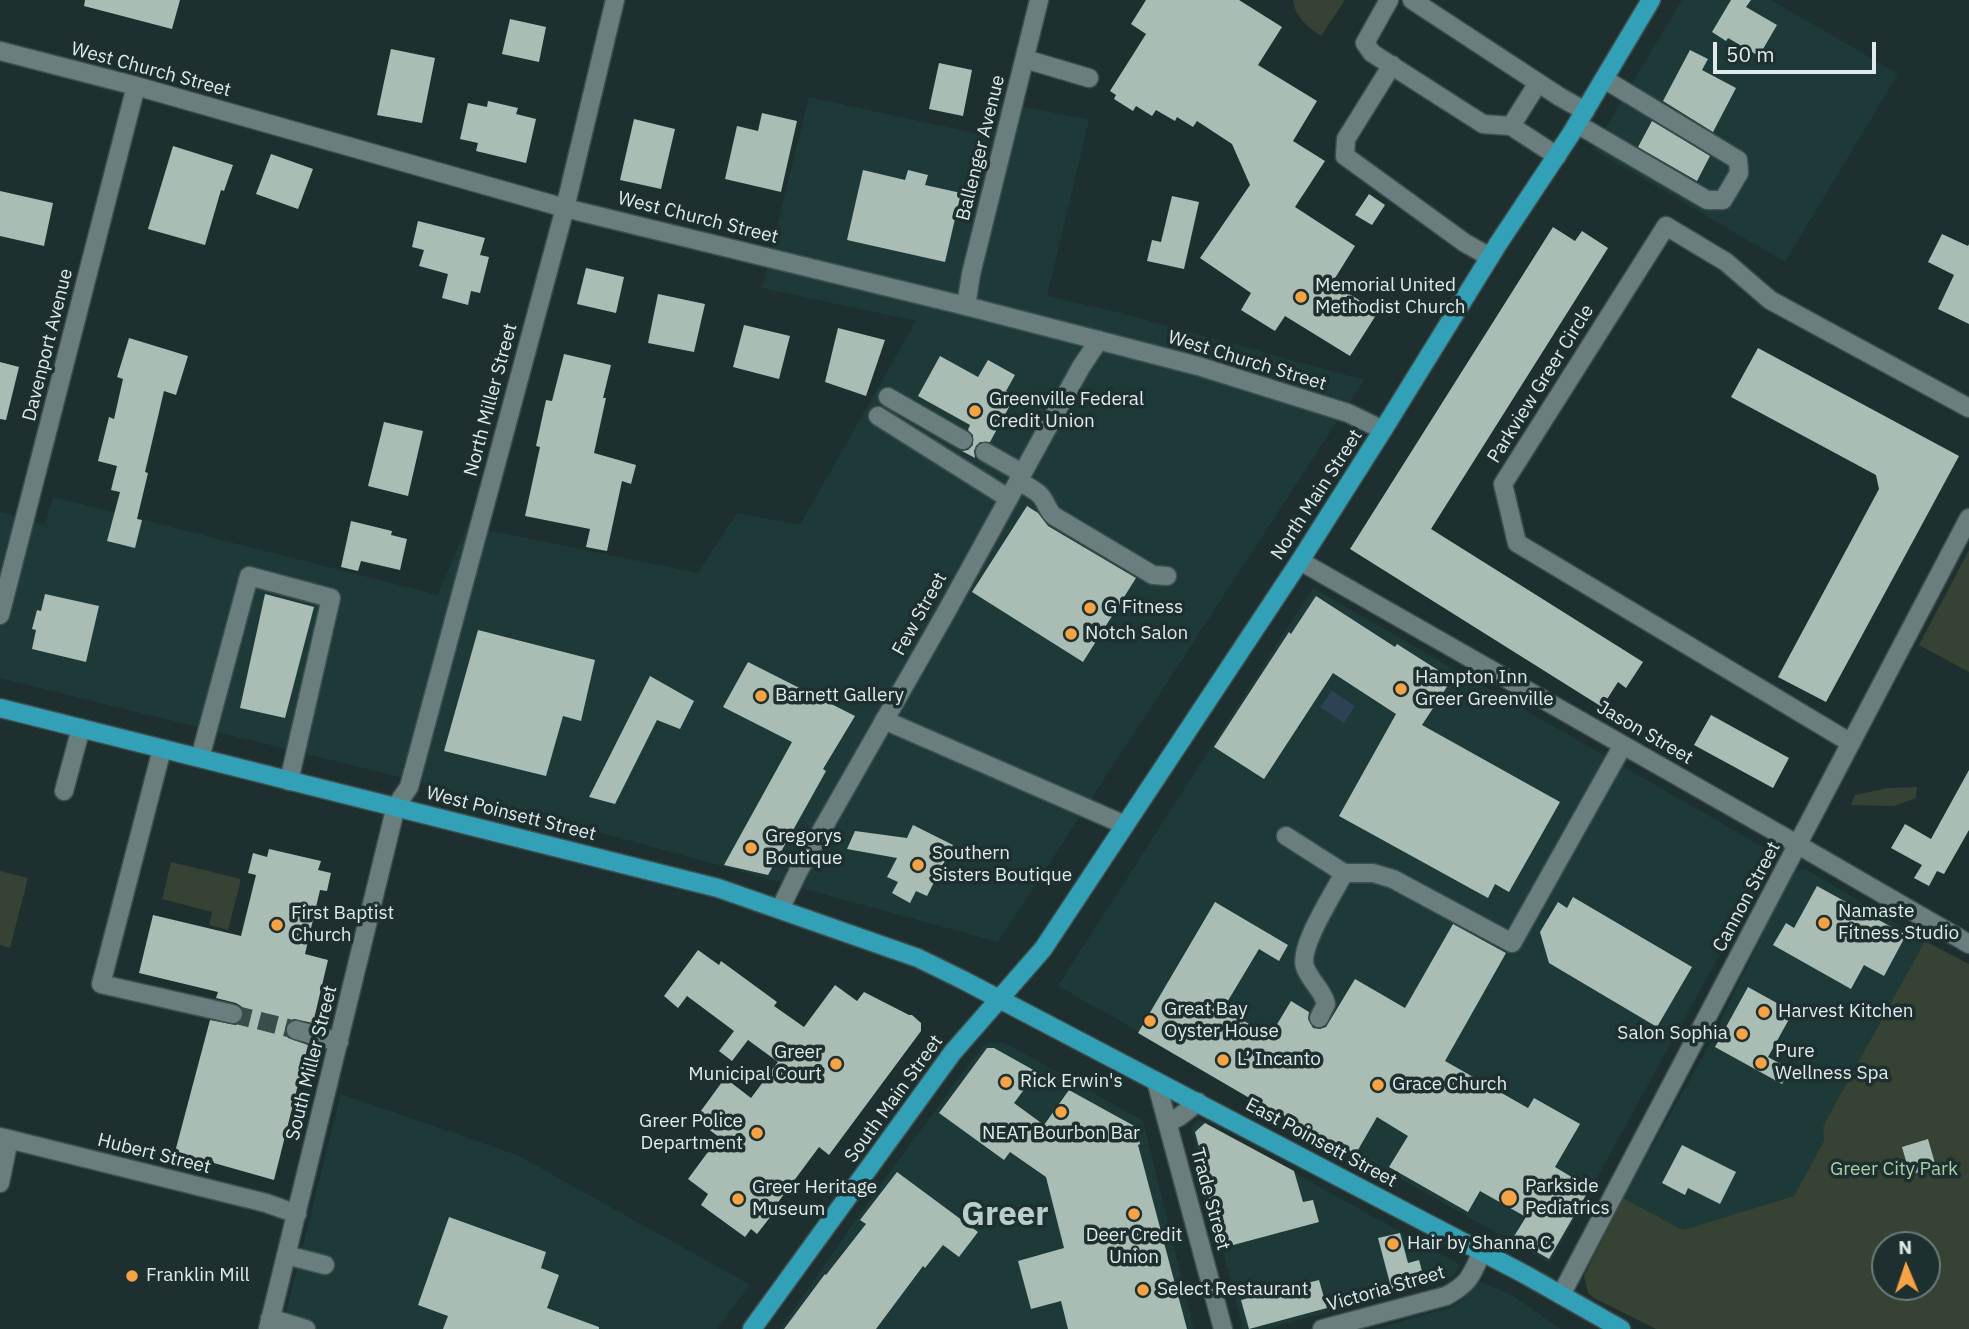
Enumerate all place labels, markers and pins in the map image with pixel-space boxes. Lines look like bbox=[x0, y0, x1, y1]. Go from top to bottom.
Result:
place label: Memorial United Methodist Church bbox=[1315, 275, 1466, 319]
marker: Memorial United Methodist Church bbox=[1293, 289, 1309, 305]
place label: Greenville Federal Credit Union bbox=[989, 389, 1144, 433]
marker: Greenville Federal Credit Union bbox=[967, 403, 983, 419]
place label: G Fitness bbox=[1104, 597, 1183, 619]
marker: G Fitness bbox=[1082, 600, 1098, 616]
place label: Notch Salon bbox=[1085, 623, 1188, 645]
marker: Notch Salon bbox=[1063, 626, 1079, 642]
place label: Hampton Inn Greer Greenville bbox=[1415, 667, 1554, 711]
marker: Hampton Inn Greer Greenville bbox=[1393, 681, 1409, 697]
place label: Barnett Gallery bbox=[775, 685, 904, 707]
marker: Barnett Gallery bbox=[753, 688, 769, 704]
place label: Gregorys Boutique bbox=[765, 826, 843, 870]
marker: Gregorys Boutique bbox=[743, 840, 759, 856]
place label: Southern Sisters Boutique bbox=[932, 843, 1072, 887]
marker: Southern Sisters Boutique bbox=[910, 857, 926, 873]
place label: Namaste Fitness Studio bbox=[1838, 901, 1959, 945]
place label: First Baptist Church bbox=[291, 903, 394, 947]
marker: Namaste Fitness Studio bbox=[1816, 915, 1832, 931]
marker: First Baptist Church bbox=[269, 917, 285, 933]
place label: Great Bay Oyster House bbox=[1164, 999, 1279, 1043]
place label: Harvest Kitchen bbox=[1778, 1001, 1914, 1023]
marker: Harvest Kitchen bbox=[1756, 1004, 1772, 1020]
marker: Great Bay Oyster House bbox=[1142, 1013, 1158, 1029]
place label: Salon Sophia bbox=[1617, 1023, 1728, 1045]
marker: Salon Sophia bbox=[1734, 1026, 1750, 1042]
place label: Pure Wellness Spa bbox=[1775, 1041, 1889, 1085]
place label: Greer Municipal Court bbox=[688, 1042, 822, 1086]
place label: L’ Incanto bbox=[1237, 1049, 1321, 1071]
marker: L’ Incanto bbox=[1215, 1052, 1231, 1068]
marker: Pure Wellness Spa bbox=[1753, 1055, 1769, 1071]
marker: Greer Municipal Court bbox=[828, 1056, 844, 1072]
place label: Rick Erwin's bbox=[1020, 1071, 1123, 1093]
marker: Rick Erwin's bbox=[998, 1074, 1014, 1090]
place label: Grace Church bbox=[1392, 1074, 1507, 1096]
marker: Grace Church bbox=[1370, 1077, 1386, 1093]
marker: NEAT Bourbon Bar bbox=[1053, 1104, 1069, 1120]
place label: Greer Police Department bbox=[639, 1111, 743, 1155]
place label: NEAT Bourbon Bar bbox=[982, 1123, 1140, 1145]
marker: Greer Police Department bbox=[749, 1125, 765, 1141]
place label: Parkside Pediatrics bbox=[1525, 1176, 1610, 1220]
place label: Greer Heritage Museum bbox=[752, 1177, 877, 1221]
marker: Parkside Pediatrics bbox=[1499, 1188, 1519, 1208]
marker: Greer Heritage Museum bbox=[730, 1191, 746, 1207]
marker: Deer Credit Union bbox=[1126, 1206, 1142, 1222]
place label: Deer Credit Union bbox=[1086, 1225, 1182, 1269]
place label: Hair by Shanna C bbox=[1407, 1233, 1552, 1255]
marker: Hair by Shanna C bbox=[1385, 1236, 1401, 1252]
place label: Franklin Mill bbox=[146, 1265, 250, 1287]
marker: Franklin Mill bbox=[124, 1268, 140, 1284]
place label: Select Restaurant bbox=[1157, 1279, 1308, 1301]
marker: Select Restaurant bbox=[1135, 1282, 1151, 1298]

